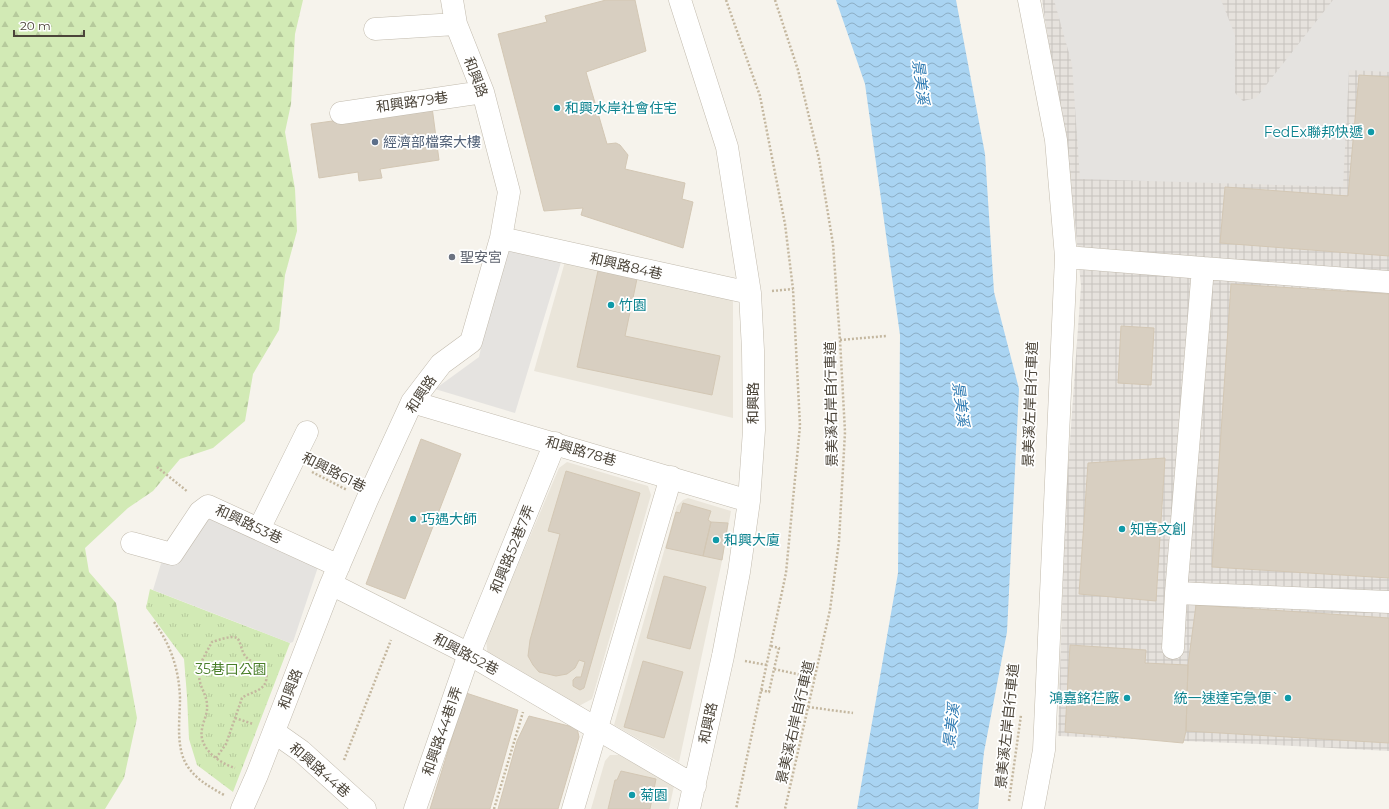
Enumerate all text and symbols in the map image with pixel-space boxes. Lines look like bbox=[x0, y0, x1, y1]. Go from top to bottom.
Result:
scale bar bbox=[14, 12, 84, 38]
text: 20 m bbox=[20, 18, 51, 33]
street label: 和興路 bbox=[460, 54, 492, 100]
water label: 景美溪 bbox=[909, 59, 933, 107]
street label: 和興路79巷 bbox=[375, 88, 449, 116]
place label: 和興水岸社會住宅 bbox=[565, 99, 677, 117]
marker: 和興水岸社會住宅 bbox=[552, 103, 562, 113]
place label: FedEx聯邦快遞 bbox=[1264, 123, 1363, 141]
marker: FedEx聯邦快遞 bbox=[1366, 127, 1376, 137]
place label: 經濟部檔案大樓 bbox=[383, 133, 481, 151]
marker: 經濟部檔案大樓 bbox=[370, 137, 380, 147]
place label: 聖安宮 bbox=[460, 248, 502, 266]
street label: 和興路84巷 bbox=[588, 249, 664, 283]
marker: 聖安宮 bbox=[447, 252, 457, 262]
place label: 竹園 bbox=[619, 296, 647, 314]
marker: 竹園 bbox=[606, 300, 616, 310]
street label: 景美溪右岸自行車道 bbox=[821, 341, 841, 467]
street label: 景美溪左岸自行車道 bbox=[1019, 341, 1041, 467]
street label: 和興路 bbox=[402, 372, 440, 416]
water label: 景美溪 bbox=[949, 381, 973, 429]
street label: 和興路 bbox=[744, 382, 762, 424]
street label: 和興路78巷 bbox=[543, 432, 619, 470]
street label: 和興路61巷 bbox=[299, 448, 369, 496]
street label: 和興路53巷 bbox=[213, 501, 285, 547]
street label: 和興路52巷7弄 bbox=[486, 502, 538, 596]
place label: 巧遇大師 bbox=[421, 510, 477, 528]
marker: 巧遇大師 bbox=[408, 514, 418, 524]
place label: 知音文創 bbox=[1130, 520, 1186, 538]
marker: 知音文創 bbox=[1117, 524, 1127, 534]
place label: 和興大廈 bbox=[724, 531, 780, 549]
marker: 和興大廈 bbox=[711, 535, 721, 545]
street label: 和興路52巷 bbox=[430, 629, 502, 679]
street label: 景美溪右岸自行車道 bbox=[772, 659, 818, 785]
park label: 35巷口公園 bbox=[195, 660, 267, 678]
street label: 景美溪左岸自行車道 bbox=[991, 662, 1023, 790]
street label: 和興路 bbox=[274, 666, 306, 712]
street label: 和興路44巷1弄 bbox=[418, 684, 466, 778]
place label: 鴻嘉銘芢廠 bbox=[1049, 689, 1119, 707]
place label: 統一速達宅急便ˋ bbox=[1174, 689, 1280, 707]
marker: 鴻嘉銘芢廠 bbox=[1122, 693, 1132, 703]
marker: 統一速達宅急便ˋ bbox=[1283, 693, 1293, 703]
street label: 和興路 bbox=[695, 701, 721, 745]
water label: 景美溪 bbox=[939, 701, 963, 749]
street label: 和興路44巷 bbox=[286, 739, 354, 801]
place label: 菊園 bbox=[640, 786, 668, 804]
marker: 菊園 bbox=[627, 790, 637, 800]

